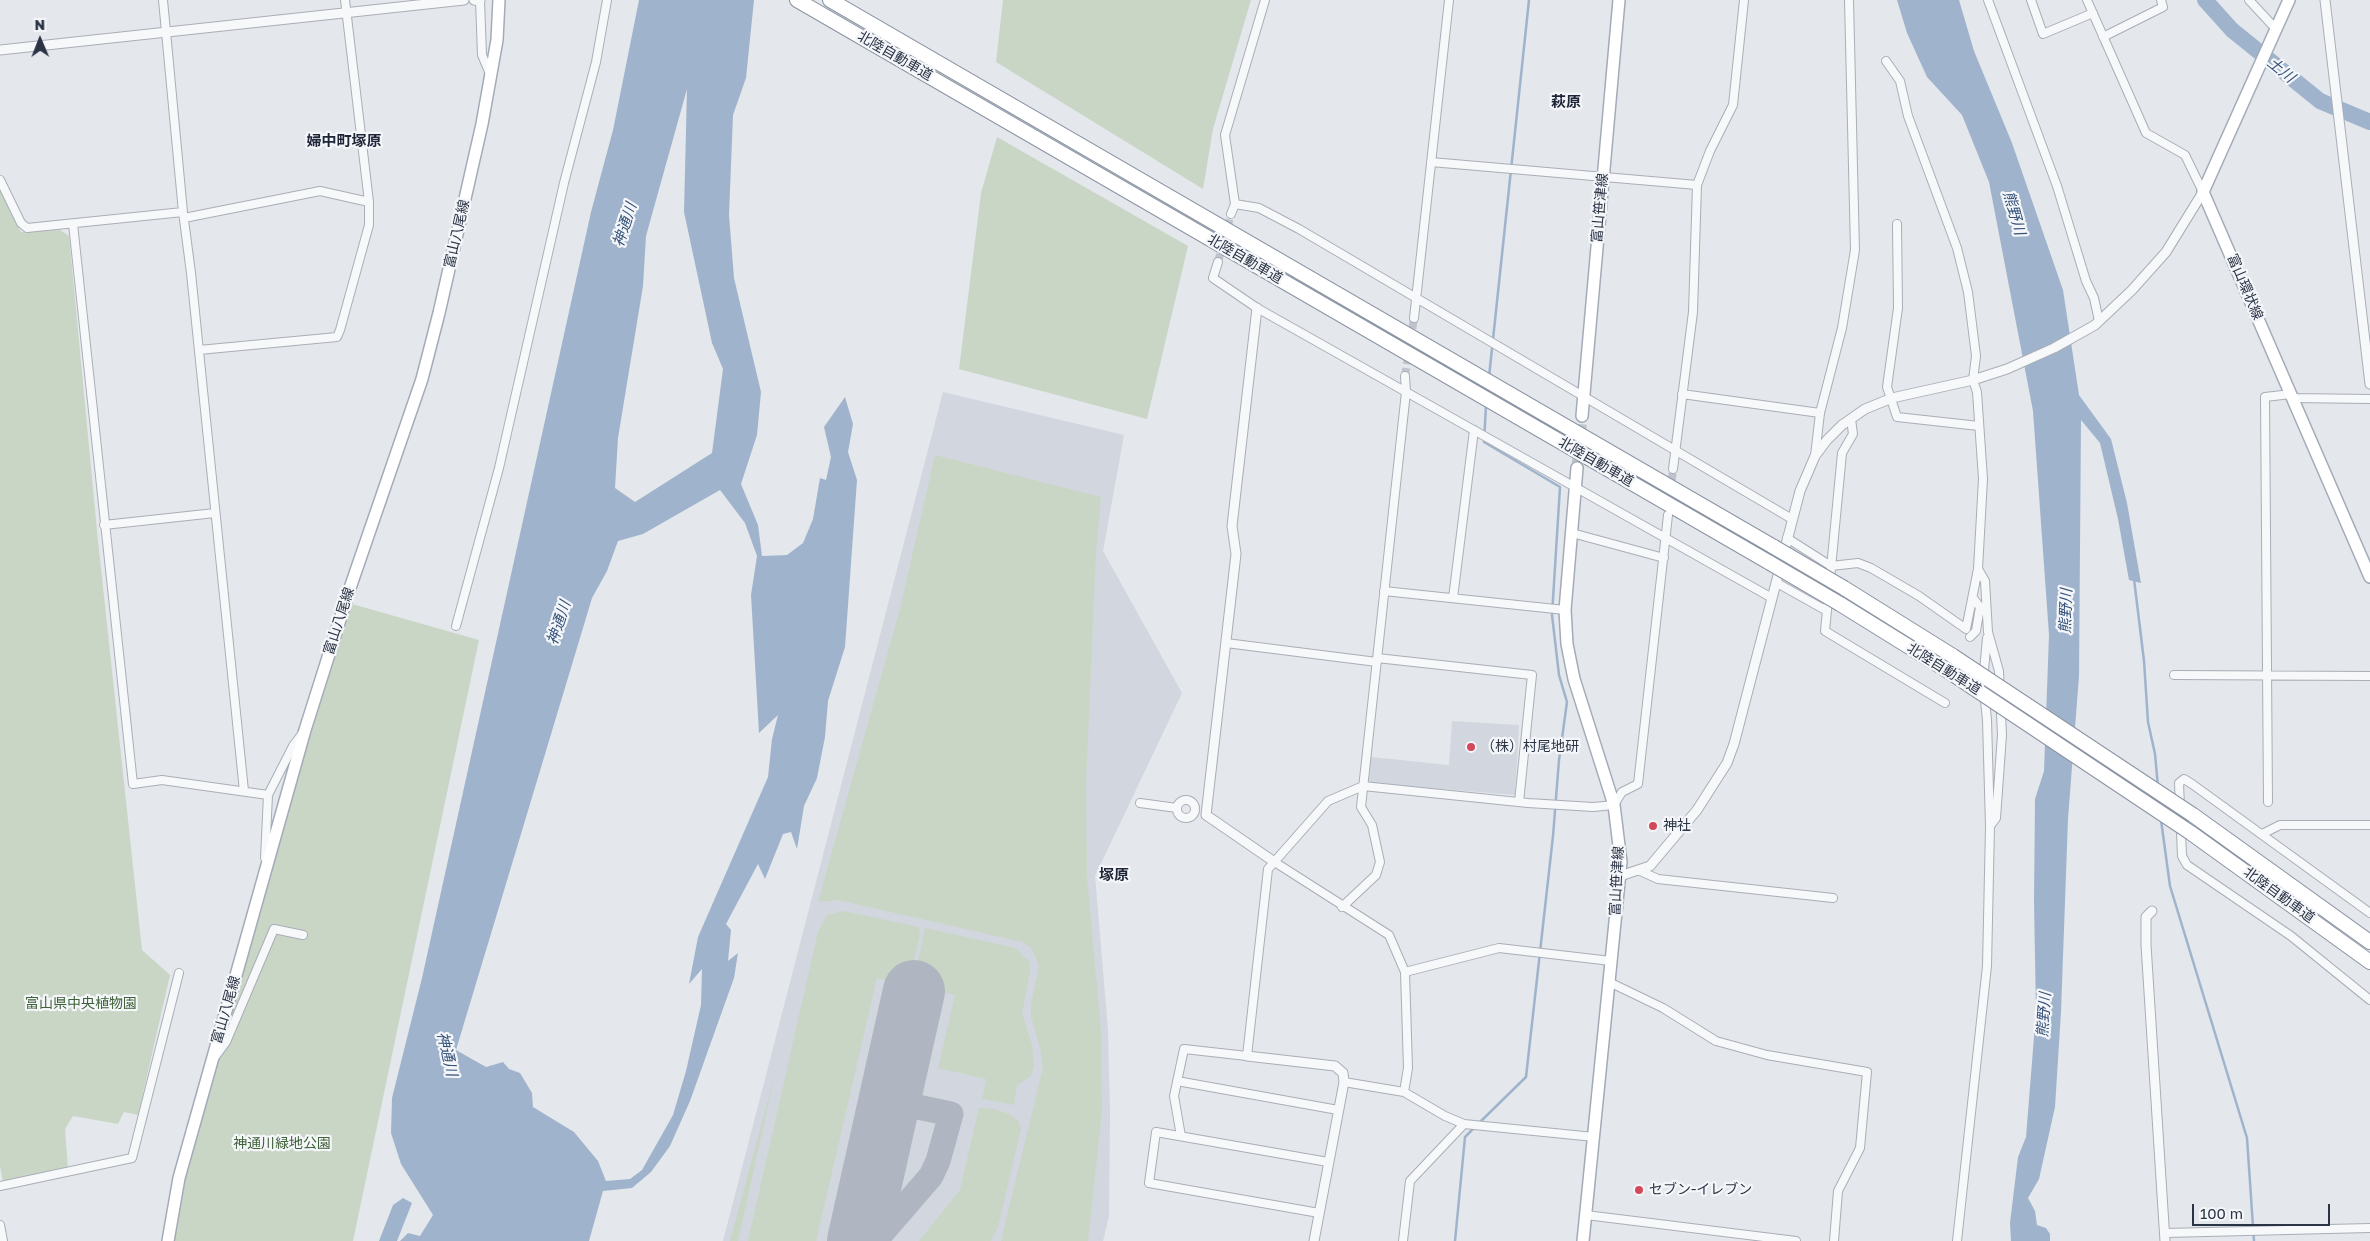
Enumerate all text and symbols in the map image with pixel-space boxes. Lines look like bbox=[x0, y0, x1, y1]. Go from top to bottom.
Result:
north arrow bbox=[15, 15, 65, 65]
text: N bbox=[34, 16, 45, 33]
street label: 北陸自動車道 bbox=[854, 28, 936, 84]
water label: 土川 bbox=[2264, 54, 2298, 86]
district label: 萩原 bbox=[1551, 93, 1581, 111]
district label: 婦中町塚原 bbox=[307, 132, 381, 150]
street label: 富山笹津線 bbox=[1589, 172, 1611, 244]
water label: 熊野川 bbox=[1999, 189, 2029, 237]
street label: 富山八尾線 bbox=[441, 198, 473, 270]
water label: 神通川 bbox=[609, 201, 641, 249]
street label: 北陸自動車道 bbox=[1204, 231, 1286, 287]
street label: 富山環状線 bbox=[2224, 252, 2266, 322]
street label: 北陸自動車道 bbox=[1555, 434, 1637, 490]
street label: 富山八尾線 bbox=[320, 585, 358, 657]
water label: 熊野川 bbox=[2056, 588, 2076, 634]
water label: 神通川 bbox=[543, 599, 575, 647]
street label: 北陸自動車道 bbox=[1904, 640, 1984, 698]
place label: （株）村尾地研 bbox=[1481, 739, 1579, 755]
marker: （株）村尾地研 bbox=[1465, 741, 1477, 753]
place label: 神社 bbox=[1663, 818, 1691, 834]
marker: 神社 bbox=[1647, 820, 1659, 832]
street label: 富山笹津線 bbox=[1607, 846, 1627, 916]
street label: 北陸自動車道 bbox=[2240, 864, 2318, 926]
district label: 塚原 bbox=[1099, 866, 1129, 884]
street label: 富山八尾線 bbox=[208, 974, 244, 1046]
water label: 熊野川 bbox=[2033, 992, 2055, 1038]
park label: 富山県中央植物園 bbox=[25, 996, 137, 1012]
water label: 神通川 bbox=[433, 1030, 461, 1078]
park label: 神通川緑地公園 bbox=[233, 1136, 331, 1152]
place label: セブン-イレブン bbox=[1649, 1182, 1752, 1198]
marker: セブン-イレブン bbox=[1633, 1184, 1645, 1196]
scale bar bbox=[2195, 1194, 2332, 1226]
text: 100 m bbox=[2200, 1204, 2243, 1222]

